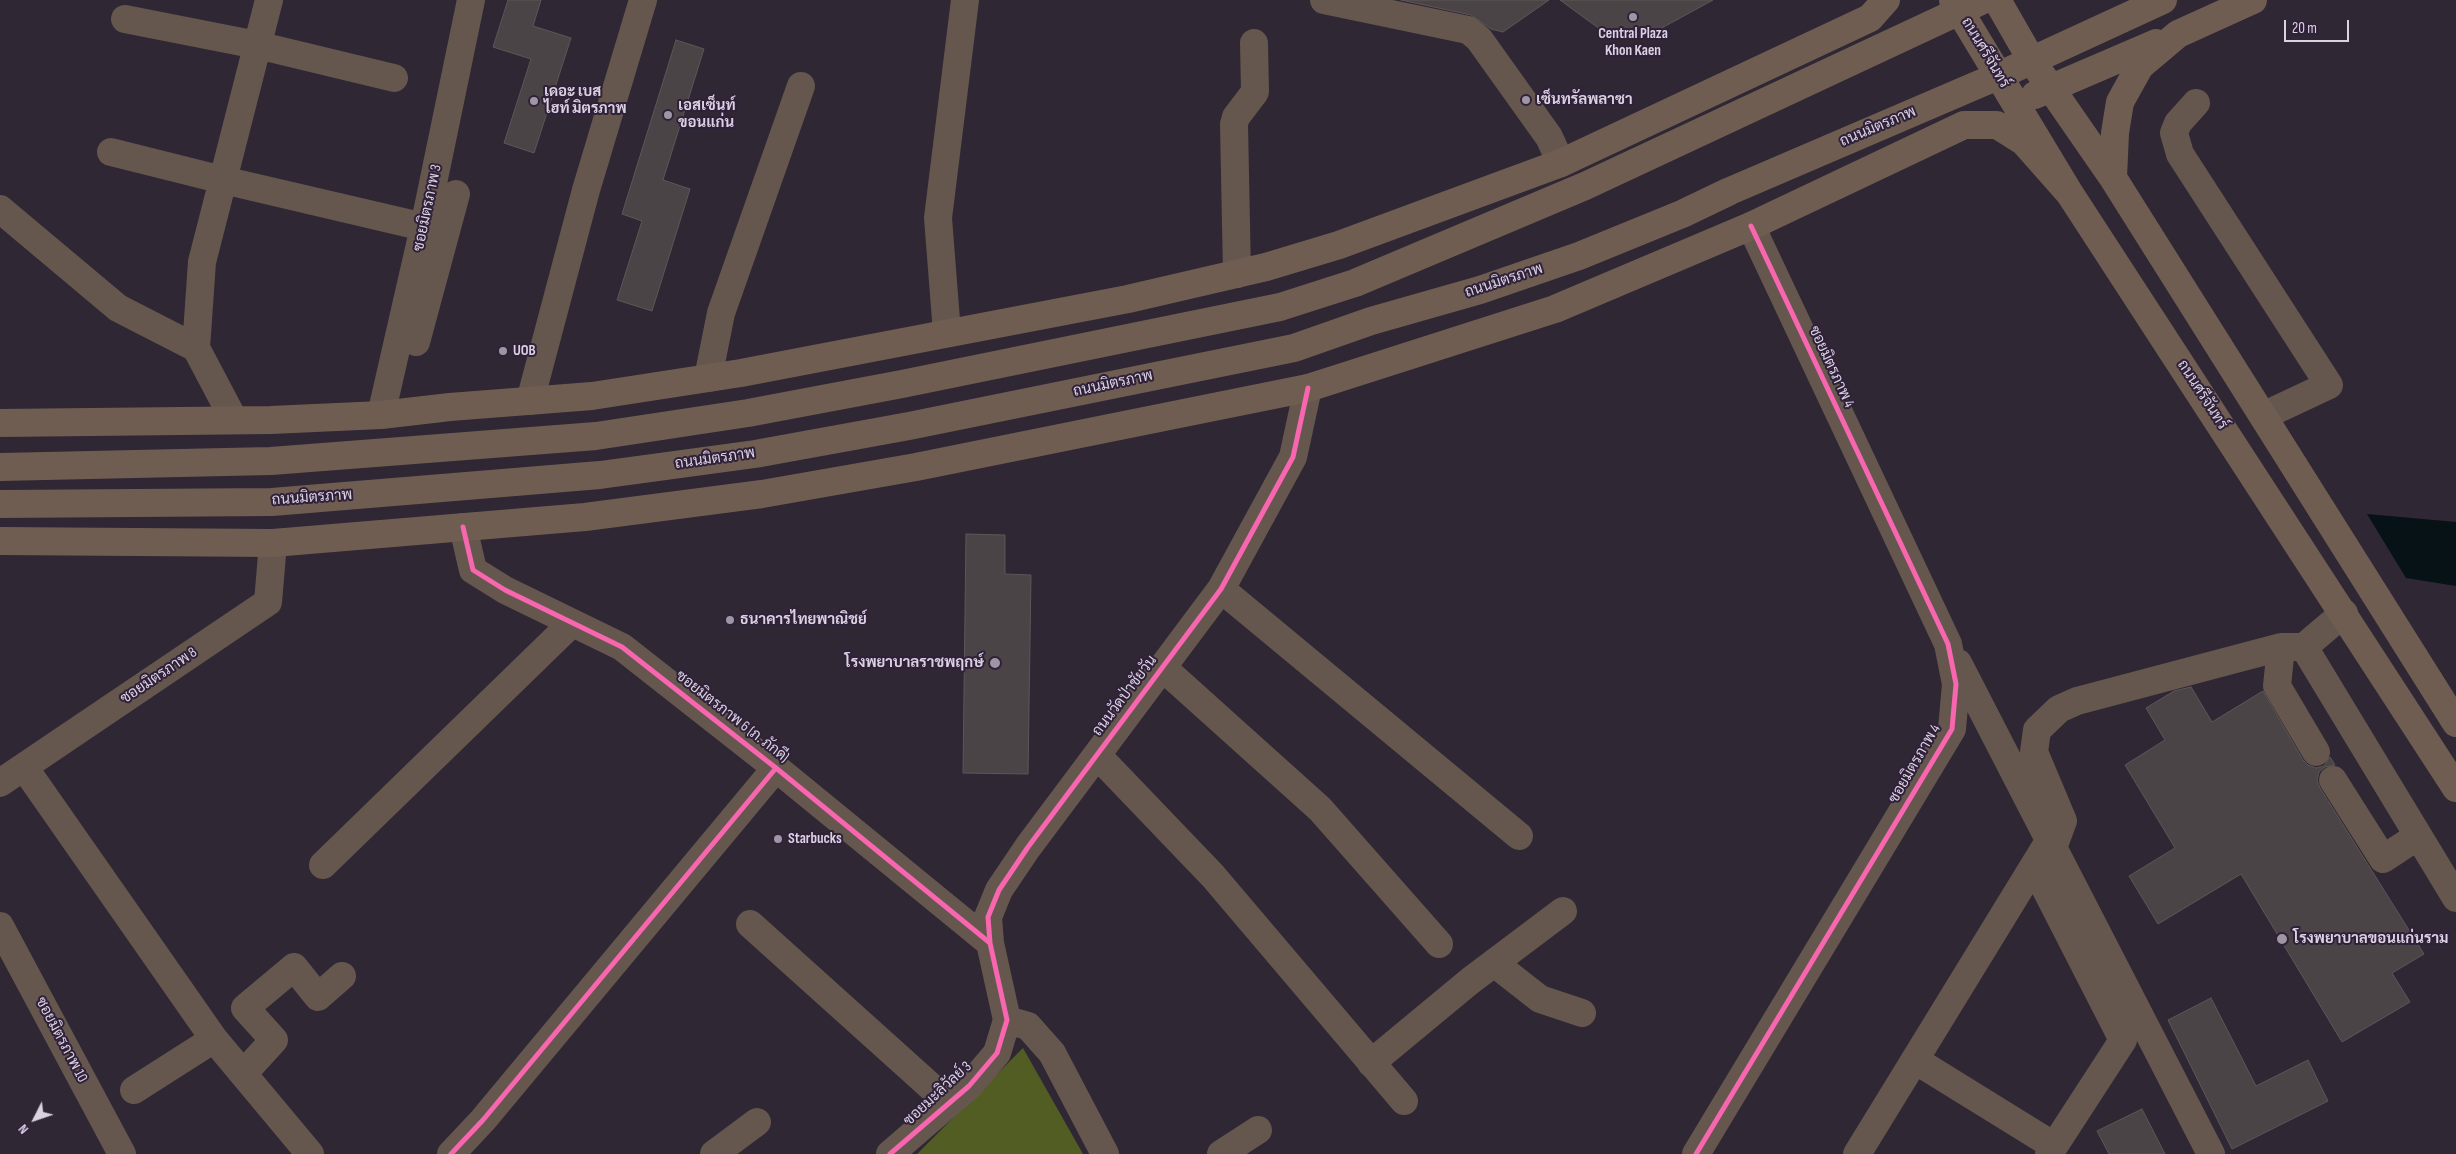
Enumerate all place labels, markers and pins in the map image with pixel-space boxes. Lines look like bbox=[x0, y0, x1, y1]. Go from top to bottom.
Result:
marker: Central Plaza Khon Kaen bbox=[1627, 11, 1639, 23]
place label: Central Plaza Khon Kaen bbox=[1598, 25, 1668, 60]
place label: เดอะ เบส ไฮท์ มิตรภาพ bbox=[544, 83, 627, 118]
place label: เซ็นทรัลพลาซา bbox=[1536, 91, 1633, 109]
marker: เซ็นทรัลพลาซา bbox=[1520, 94, 1532, 106]
marker: เดอะ เบส ไฮท์ มิตรภาพ bbox=[528, 95, 540, 107]
place label: เอสเซ็นท์ ขอนแก่น bbox=[678, 97, 736, 132]
marker: เอสเซ็นท์ ขอนแก่น bbox=[662, 109, 674, 121]
place label: UOB bbox=[513, 342, 536, 360]
marker: UOB bbox=[497, 345, 509, 357]
place label: ธนาคารไทยพาณิชย์ bbox=[740, 611, 867, 629]
marker: ธนาคารไทยพาณิชย์ bbox=[724, 614, 736, 626]
place label: โรงพยาบาลราชพฤกษ์ bbox=[845, 654, 984, 672]
marker: โรงพยาบาลราชพฤกษ์ bbox=[988, 656, 1002, 670]
place label: Starbucks bbox=[788, 830, 842, 848]
marker: Starbucks bbox=[772, 833, 784, 845]
place label: โรงพยาบาลขอนแก่นราม bbox=[2293, 930, 2449, 948]
marker: โรงพยาบาลขอนแก่นราม bbox=[2275, 932, 2289, 946]

